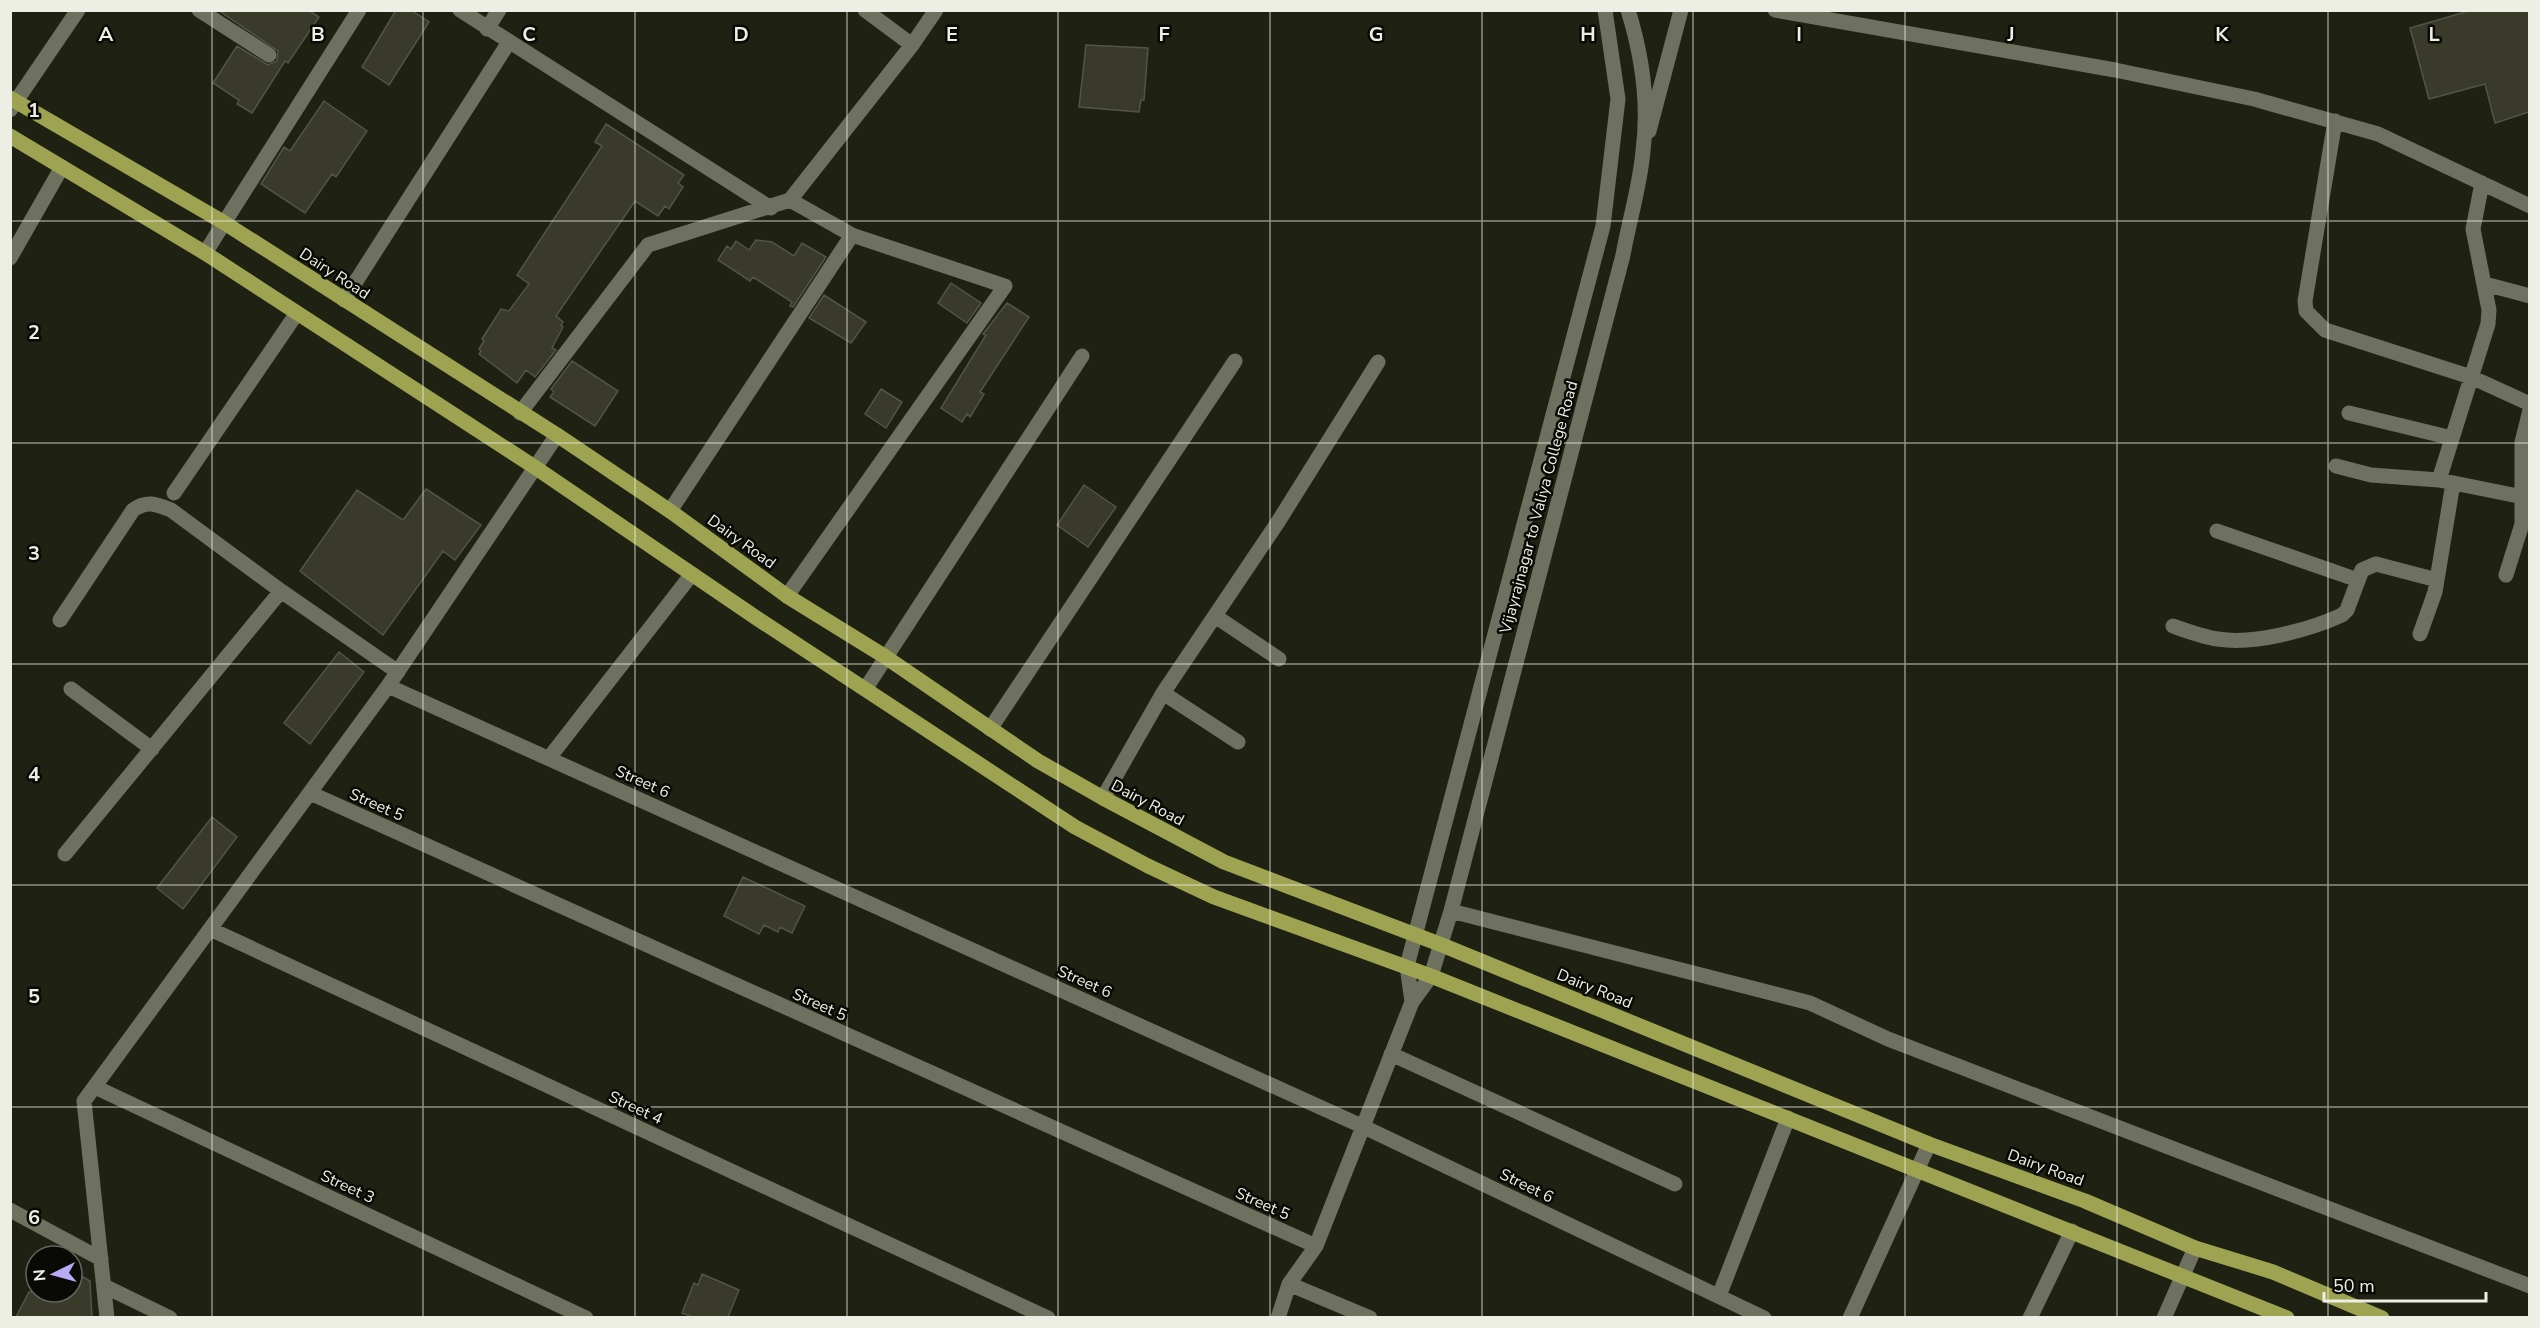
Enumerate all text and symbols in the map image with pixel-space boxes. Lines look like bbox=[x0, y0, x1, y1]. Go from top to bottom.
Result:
text: A bbox=[99, 21, 114, 48]
text: B bbox=[311, 21, 325, 48]
text: C bbox=[522, 21, 536, 48]
text: D bbox=[733, 21, 749, 48]
text: E bbox=[946, 21, 958, 48]
text: F bbox=[1158, 21, 1170, 48]
text: G bbox=[1369, 21, 1383, 48]
text: H bbox=[1580, 21, 1596, 48]
text: I bbox=[1796, 21, 1802, 48]
text: J bbox=[2006, 21, 2015, 48]
text: K bbox=[2215, 21, 2229, 48]
text: L bbox=[2428, 21, 2440, 48]
text: 1 bbox=[28, 97, 40, 124]
street label: Dairy Road bbox=[295, 243, 374, 305]
text: 2 bbox=[28, 319, 40, 346]
street label: Vijayrajnagar to Valiya College Road bbox=[1494, 378, 1583, 637]
street label: Dairy Road bbox=[703, 509, 780, 574]
text: 3 bbox=[28, 540, 40, 567]
street label: Street 6 bbox=[612, 760, 673, 804]
text: 4 bbox=[28, 761, 40, 788]
street label: Dairy Road bbox=[1107, 774, 1188, 831]
street label: Street 5 bbox=[346, 783, 407, 827]
street label: Street 6 bbox=[1054, 960, 1115, 1004]
street label: Dairy Road bbox=[1553, 964, 1636, 1014]
text: 5 bbox=[28, 983, 40, 1010]
street label: Street 5 bbox=[789, 983, 850, 1027]
street label: Street 4 bbox=[605, 1086, 667, 1130]
street label: Dairy Road bbox=[2004, 1144, 2087, 1192]
street label: Street 6 bbox=[1496, 1163, 1557, 1208]
street label: Street 3 bbox=[317, 1165, 378, 1209]
street label: Street 5 bbox=[1232, 1182, 1293, 1226]
text: 6 bbox=[28, 1204, 40, 1231]
north arrow bbox=[24, 1244, 84, 1304]
scale bar bbox=[2324, 1265, 2486, 1303]
text: N bbox=[29, 1268, 52, 1282]
text: 50 m bbox=[2333, 1274, 2375, 1298]

